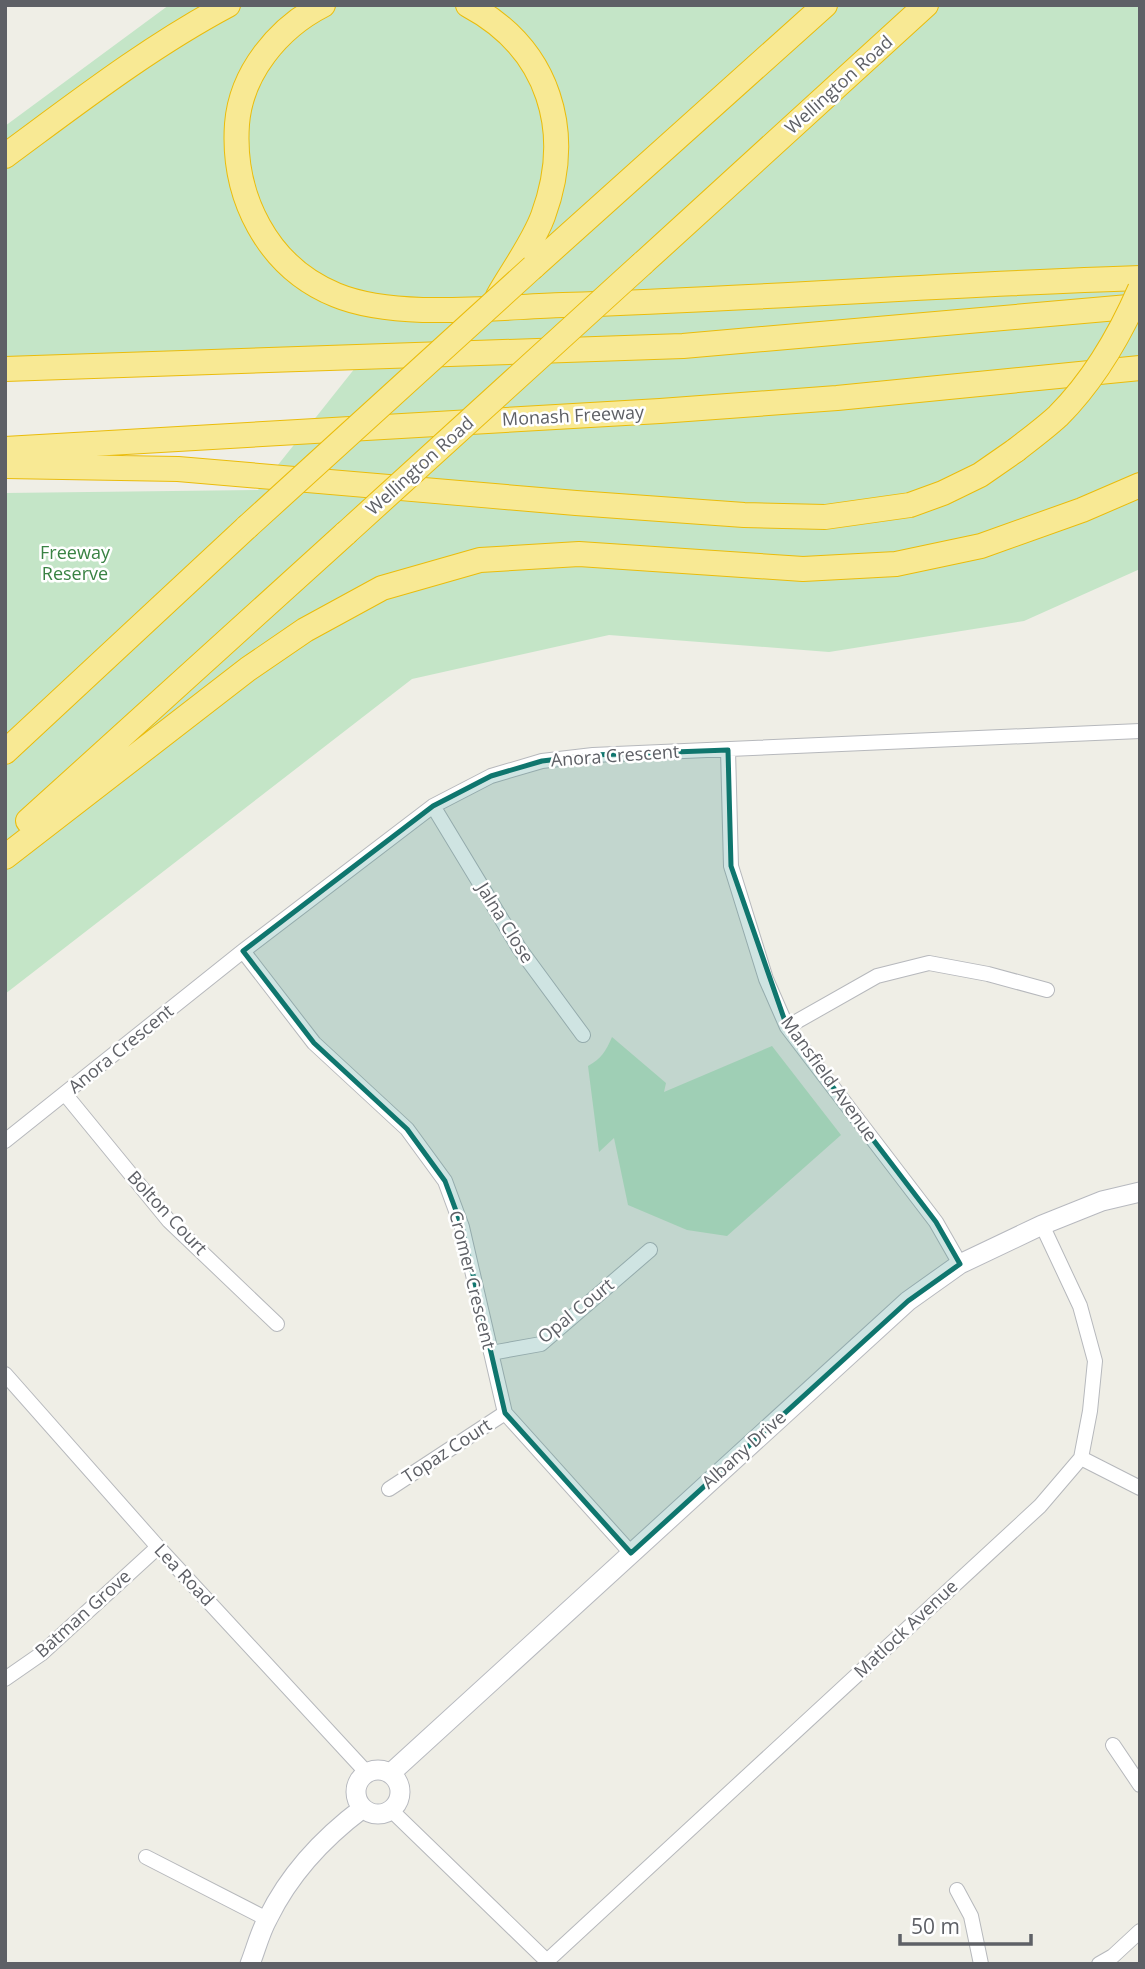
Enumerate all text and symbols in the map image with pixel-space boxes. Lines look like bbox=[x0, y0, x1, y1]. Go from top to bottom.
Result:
street label: Wellington Road bbox=[779, 29, 897, 139]
street label: Monash Freeway bbox=[501, 399, 646, 431]
street label: Wellington Road bbox=[360, 410, 478, 520]
park label: Freeway Reserve bbox=[40, 540, 111, 585]
street label: Anora Crescent bbox=[550, 739, 680, 771]
street label: Jalna Close bbox=[471, 876, 540, 967]
street label: Anora Crescent bbox=[63, 998, 178, 1098]
street label: Mansfield Avenue bbox=[776, 1011, 883, 1146]
street label: Bolton Court bbox=[122, 1165, 213, 1260]
street label: Cromer Crescent bbox=[444, 1208, 502, 1351]
street label: Opal Court bbox=[532, 1272, 618, 1348]
street label: Albany Drive bbox=[696, 1405, 791, 1494]
street label: Topaz Court bbox=[397, 1412, 496, 1488]
street label: Lea Road bbox=[150, 1538, 220, 1611]
street label: Batman Grove bbox=[29, 1564, 135, 1663]
street label: Matlock Avenue bbox=[848, 1574, 962, 1683]
scale bar bbox=[900, 1902, 1031, 1946]
text: 50 m bbox=[911, 1912, 960, 1940]

